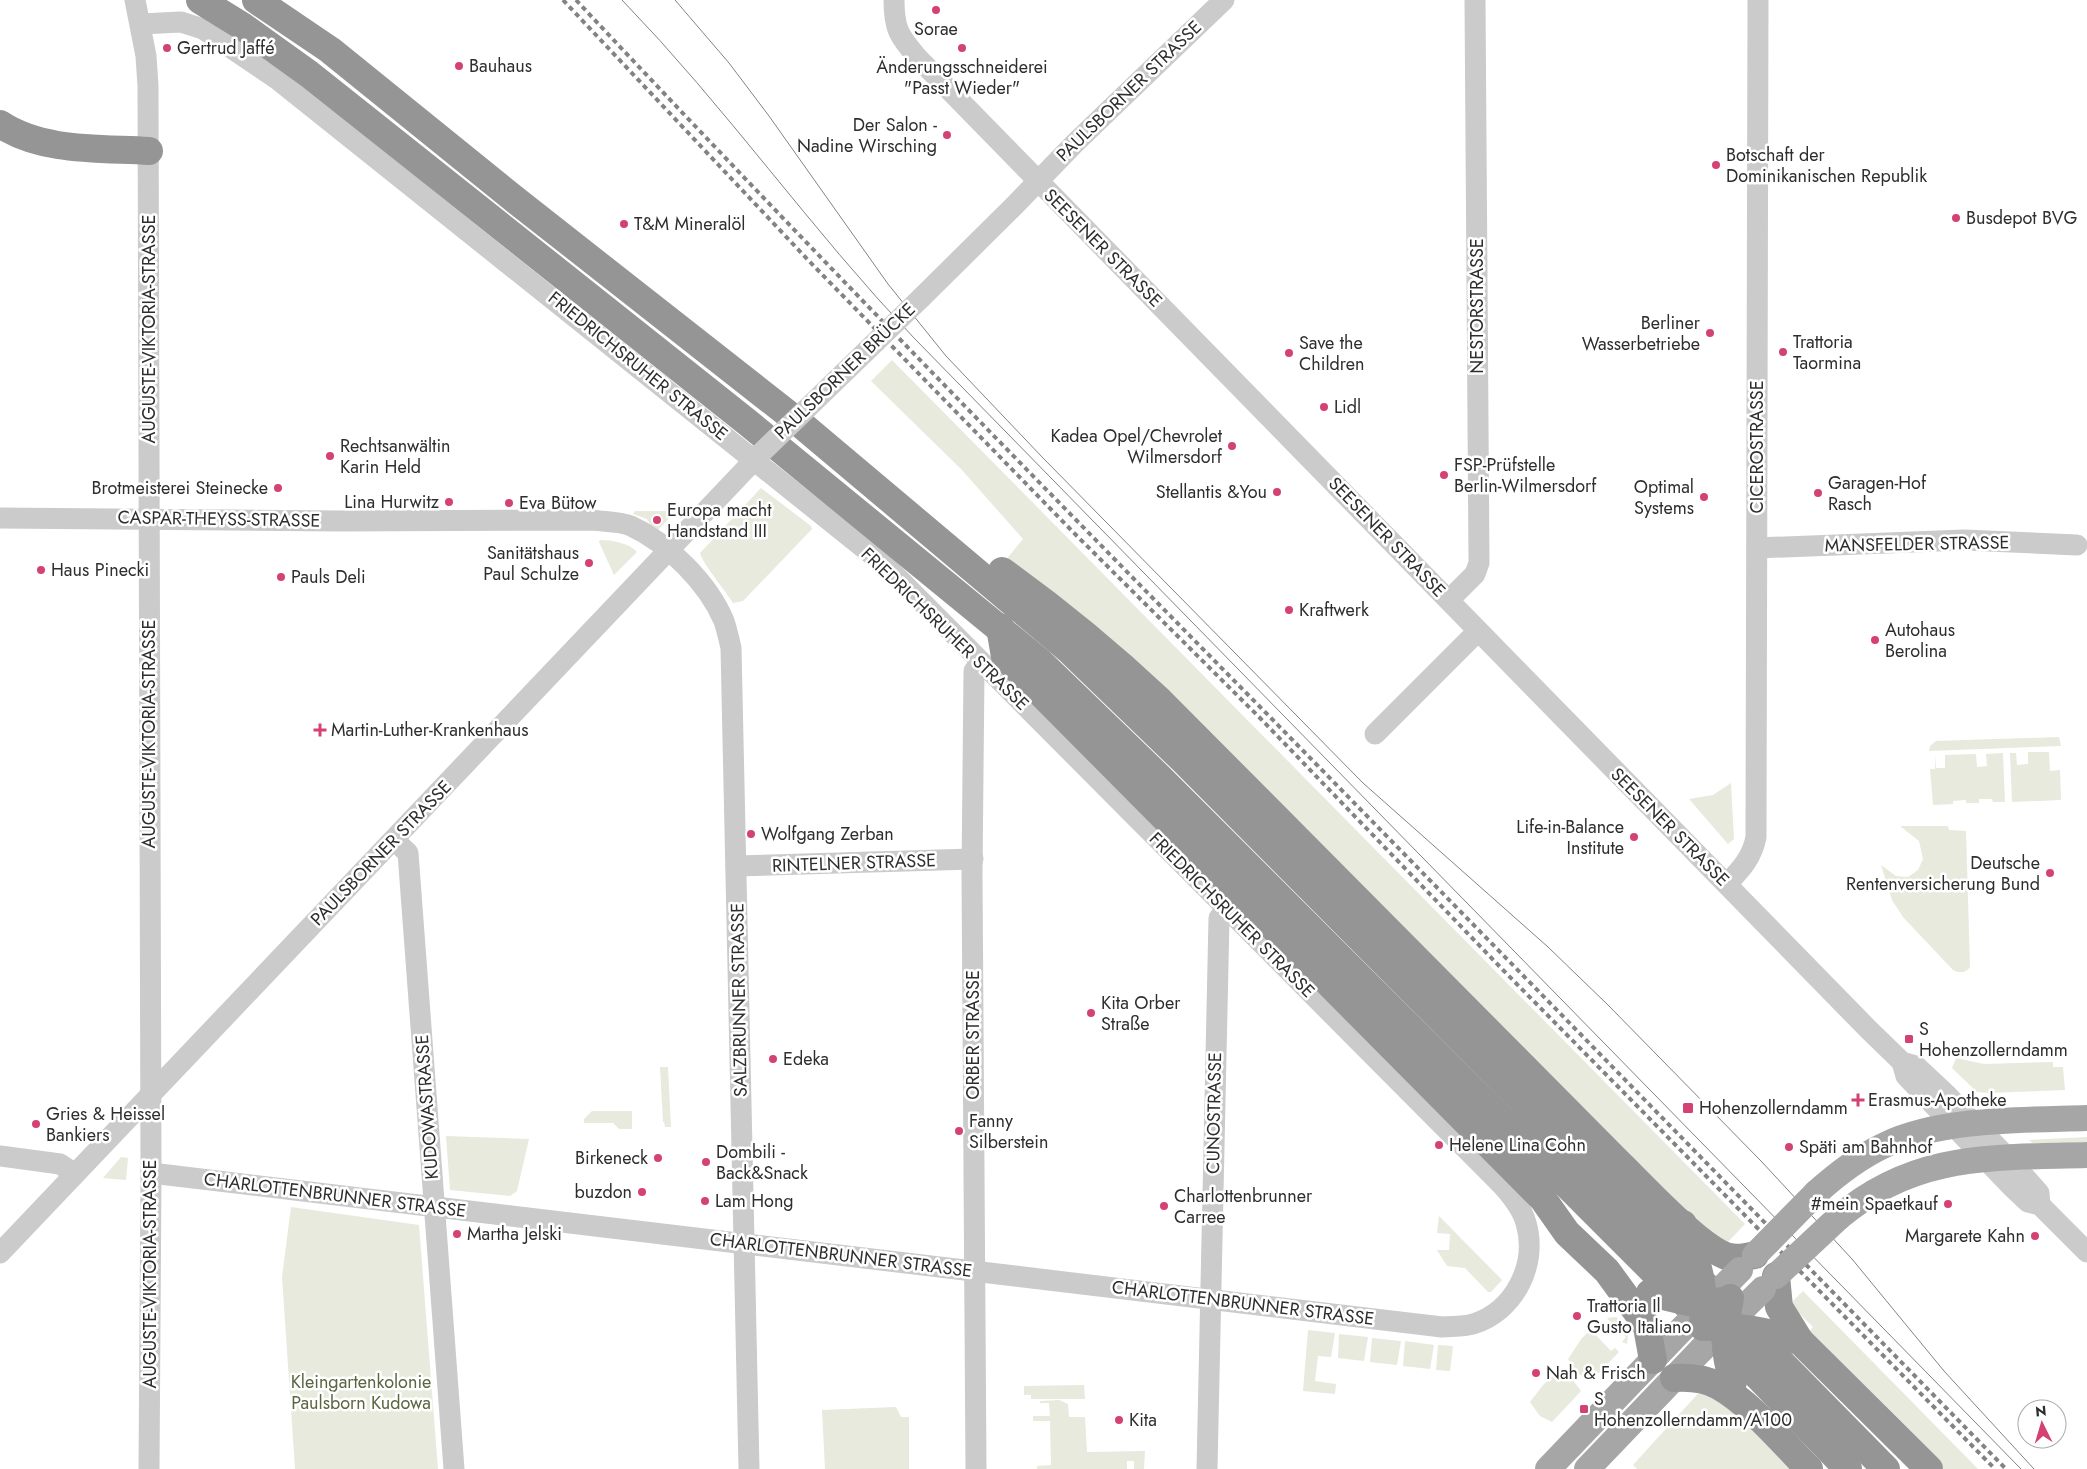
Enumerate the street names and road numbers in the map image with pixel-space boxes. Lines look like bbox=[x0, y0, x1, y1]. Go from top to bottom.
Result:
street label: PAULSBORNER STRASSE bbox=[1050, 15, 1208, 167]
street label: SEESENER STRASSE bbox=[1038, 183, 1168, 313]
street label: AUGUSTE-VIKTORIA-STRASSE bbox=[136, 215, 162, 443]
street label: NESTORSTRASSE bbox=[1464, 238, 1490, 374]
street label: FRIEDRICHSRUHER STRASSE bbox=[543, 285, 733, 447]
street label: PAULSBORNER BRÜCKE bbox=[769, 297, 921, 445]
street label: CICEROSTRASSE bbox=[1744, 380, 1770, 514]
street label: SEESENER STRASSE bbox=[1323, 471, 1451, 603]
street label: CASPAR-THEYSS-STRASSE bbox=[117, 504, 321, 534]
street label: MANSFELDER STRASSE bbox=[1824, 529, 2010, 559]
street label: FRIEDRICHSRUHER STRASSE bbox=[855, 542, 1035, 716]
street label: AUGUSTE-VIKTORIA-STRASSE bbox=[136, 620, 162, 848]
street label: SEESENER STRASSE bbox=[1605, 762, 1735, 892]
street label: PAULSBORNER STRASSE bbox=[305, 774, 457, 932]
street label: FRIEDRICHSRUHER STRASSE bbox=[1143, 826, 1321, 1004]
street label: RINTELNER STRASSE bbox=[772, 847, 936, 879]
street label: SALZBRUNNER STRASSE bbox=[724, 903, 754, 1097]
street label: ORBER STRASSE bbox=[960, 970, 986, 1100]
street label: KUDOWASTRASSE bbox=[409, 1034, 445, 1180]
street label: CUNOSTRASSE bbox=[1200, 1052, 1228, 1174]
street label: AUGUSTE-VIKTORIA-STRASSE bbox=[137, 1160, 163, 1388]
street label: CHARLOTTENBRUNNER STRASSE bbox=[202, 1166, 468, 1224]
street label: CHARLOTTENBRUNNER STRASSE bbox=[708, 1226, 974, 1284]
street label: CHARLOTTENBRUNNER STRASSE bbox=[1110, 1274, 1376, 1332]

